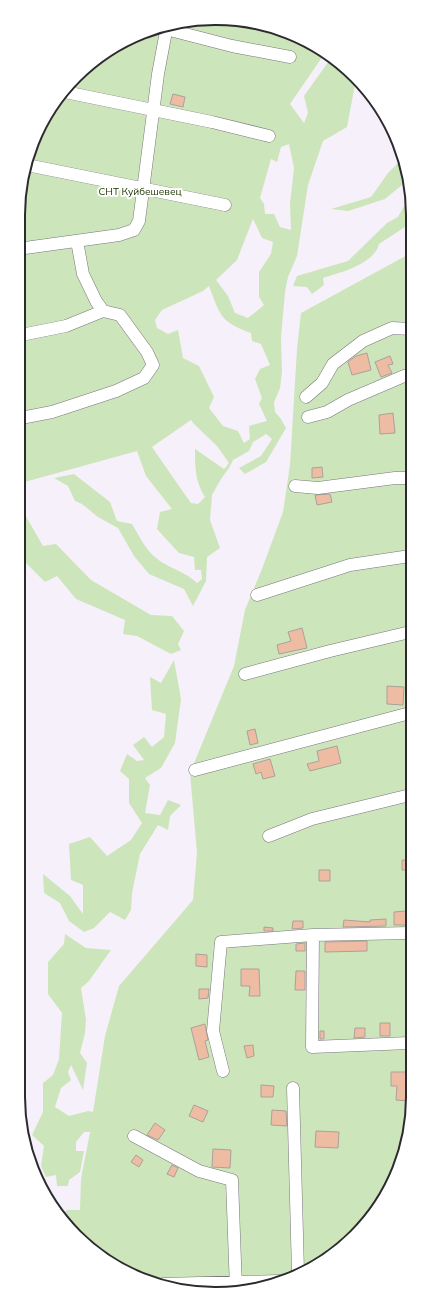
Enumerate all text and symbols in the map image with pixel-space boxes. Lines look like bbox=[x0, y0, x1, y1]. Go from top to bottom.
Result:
park label: СНТ Куйбешевец bbox=[98, 185, 182, 198]

